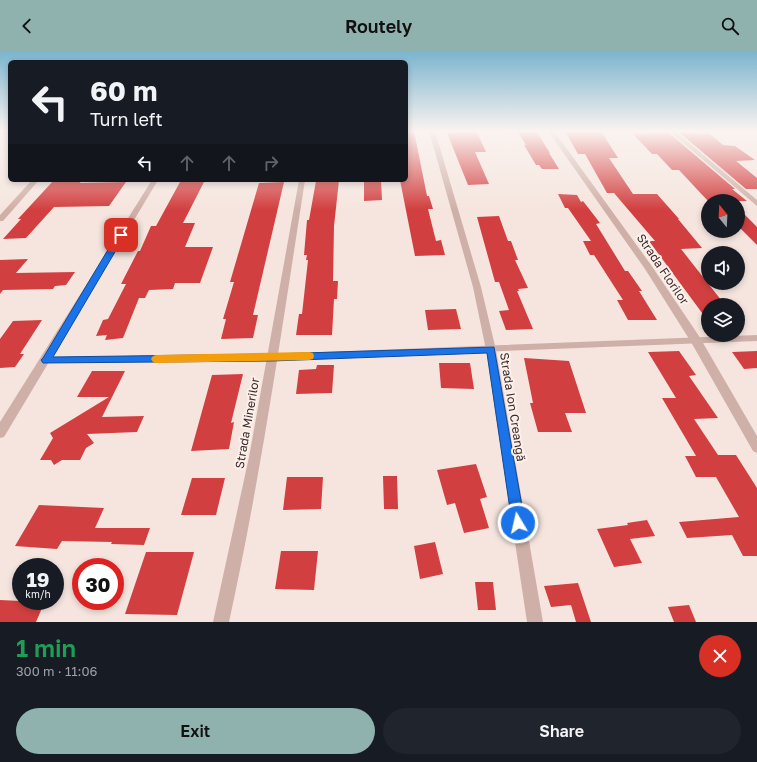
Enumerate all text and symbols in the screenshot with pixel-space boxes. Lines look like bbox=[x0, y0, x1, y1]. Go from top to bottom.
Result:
icon: back bbox=[16, 15, 38, 37]
text: Routely bbox=[345, 15, 412, 37]
icon: search bbox=[719, 15, 741, 37]
text: 60 m bbox=[90, 74, 157, 107]
icon: left bbox=[24, 76, 76, 128]
text: Turn left bbox=[90, 108, 163, 130]
icon: left bbox=[134, 152, 156, 174]
icon: ahead bbox=[176, 152, 198, 174]
icon: ahead bbox=[218, 152, 240, 174]
icon: right bbox=[260, 152, 282, 174]
north arrow bbox=[701, 194, 745, 238]
map controls bbox=[701, 194, 745, 342]
pin bbox=[104, 218, 138, 252]
icon: arrive bbox=[110, 224, 132, 246]
street label: Strada Florilor bbox=[634, 231, 692, 308]
button: sound bbox=[701, 246, 745, 290]
button: layers bbox=[701, 298, 745, 342]
street label: Strada Ion Creangă bbox=[497, 351, 529, 463]
street label: Strada Minerilor bbox=[232, 376, 262, 470]
position arrow bbox=[497, 502, 539, 544]
speed limit sign: 30 bbox=[72, 558, 124, 610]
text: 19 bbox=[26, 567, 49, 591]
text: km/h bbox=[25, 588, 51, 600]
text: 1 min bbox=[16, 633, 76, 662]
button: close bbox=[699, 635, 741, 677]
text: 300 m · 11:06 bbox=[16, 663, 97, 679]
button: Exit bbox=[16, 708, 375, 754]
button: Share bbox=[383, 708, 741, 754]

